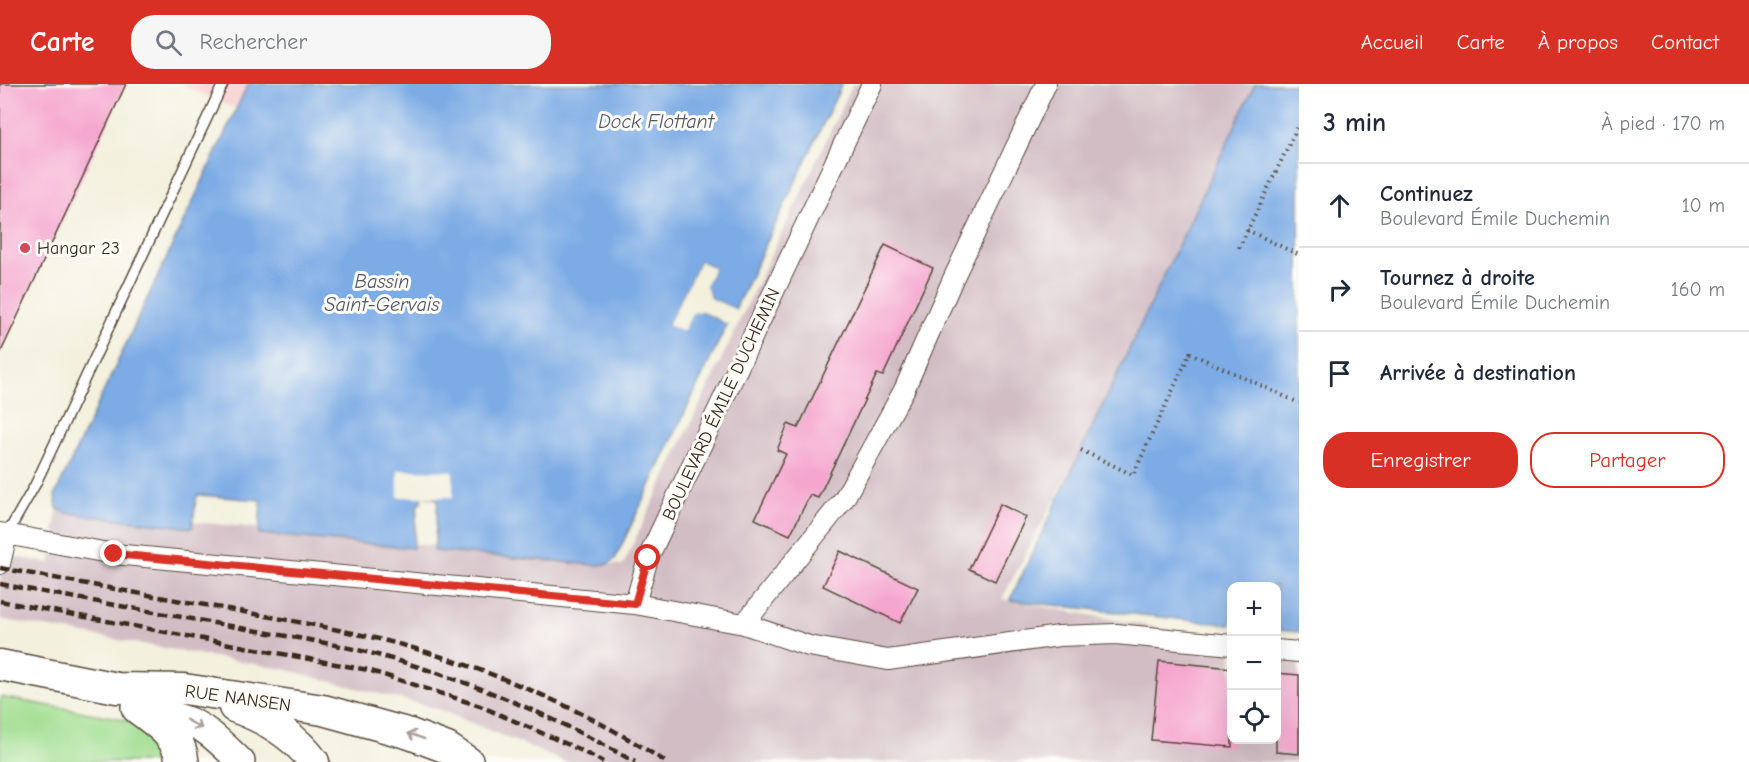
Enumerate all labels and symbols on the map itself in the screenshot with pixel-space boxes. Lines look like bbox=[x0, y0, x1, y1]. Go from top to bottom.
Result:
water label: Dock Flottant bbox=[598, 110, 715, 133]
place label: Hangar 23 bbox=[37, 238, 120, 259]
marker: Hangar 23 bbox=[18, 241, 32, 255]
water label: Bassin Saint-Gervais bbox=[325, 270, 440, 316]
street label: BOULEVARD ÉMILE DUCHEMIN bbox=[657, 284, 785, 524]
route end bbox=[100, 540, 126, 566]
route start bbox=[634, 544, 660, 570]
street label: RUE NANSEN bbox=[184, 681, 292, 716]
one-way arrow bbox=[184, 719, 202, 730]
one-way arrow bbox=[407, 730, 426, 741]

